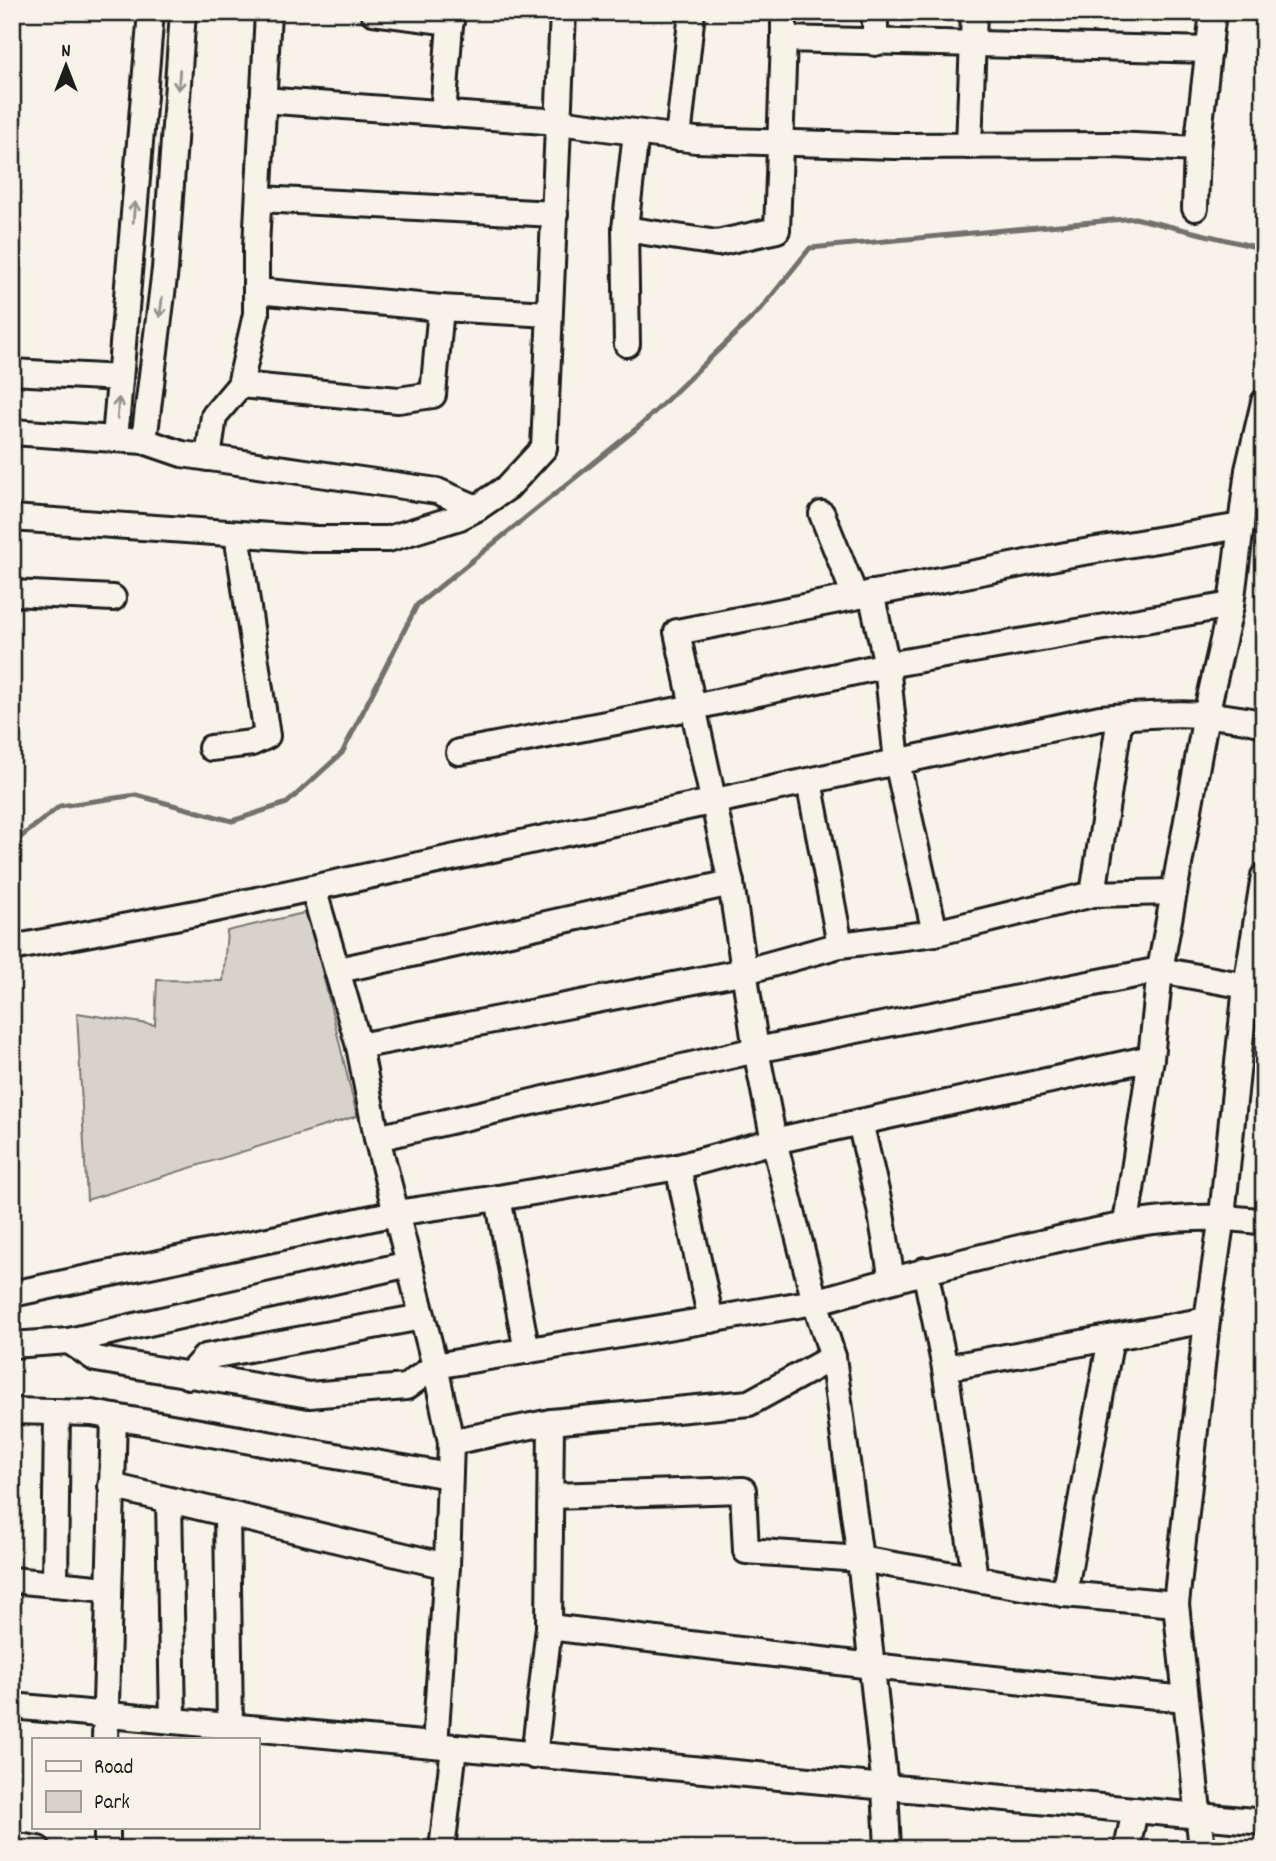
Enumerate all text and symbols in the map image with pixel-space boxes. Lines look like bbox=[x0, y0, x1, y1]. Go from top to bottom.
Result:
north arrow bbox=[32, 32, 102, 102]
text: N bbox=[61, 39, 71, 66]
one-way arrow bbox=[172, 69, 185, 91]
one-way arrow bbox=[128, 202, 141, 224]
one-way arrow bbox=[154, 295, 167, 318]
one-way arrow bbox=[111, 397, 124, 420]
legend bbox=[32, 1738, 259, 1829]
text: Road bbox=[94, 1754, 133, 1784]
text: Park bbox=[94, 1789, 130, 1819]

